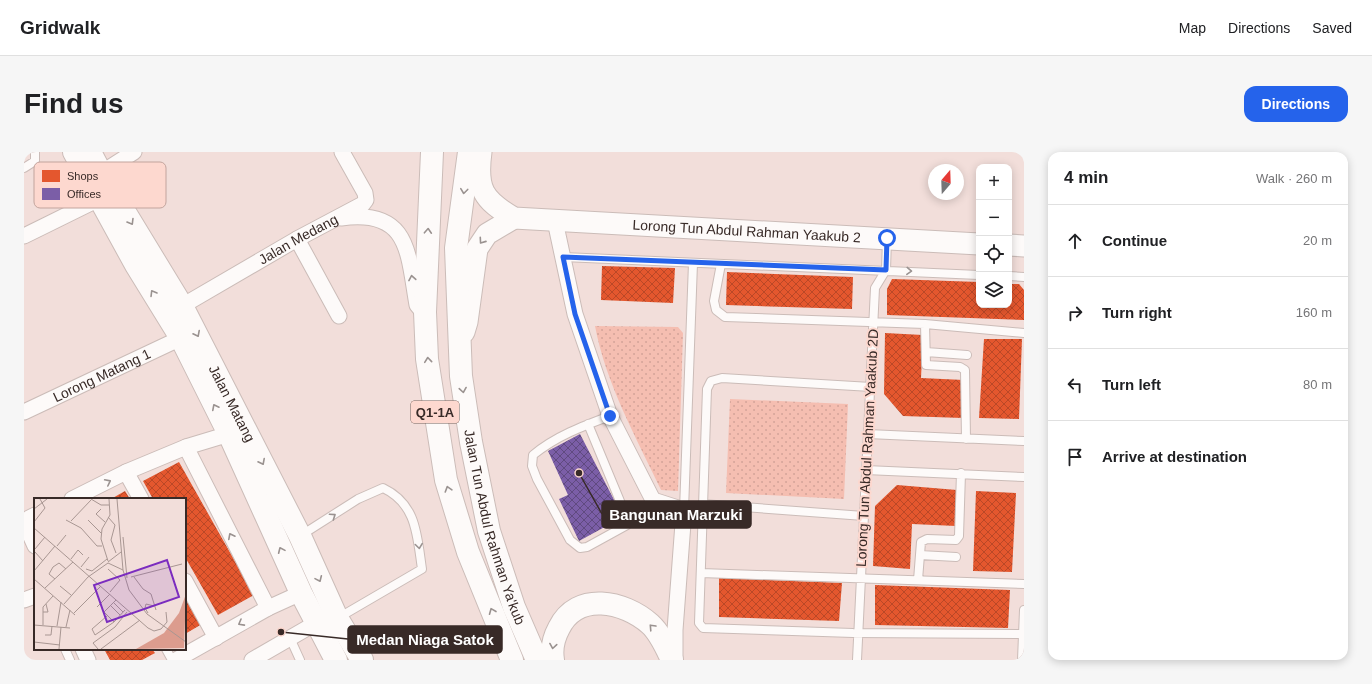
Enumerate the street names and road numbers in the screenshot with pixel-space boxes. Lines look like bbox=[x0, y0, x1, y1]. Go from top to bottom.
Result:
street label: Jalan Medang bbox=[256, 211, 340, 268]
street label: Lorong Tun Abdul Rahman Yaakub 2 bbox=[632, 217, 861, 245]
street label: Lorong Tun Abdul Rahman Yaakub 2D bbox=[853, 329, 881, 567]
street label: Lorong Matang 1 bbox=[50, 345, 153, 405]
street label: Jalan Matang bbox=[206, 362, 258, 445]
road number: Q1-1A bbox=[411, 401, 459, 423]
street label: Jalan Tun Abdul Rahman Ya'kub bbox=[461, 428, 529, 627]

